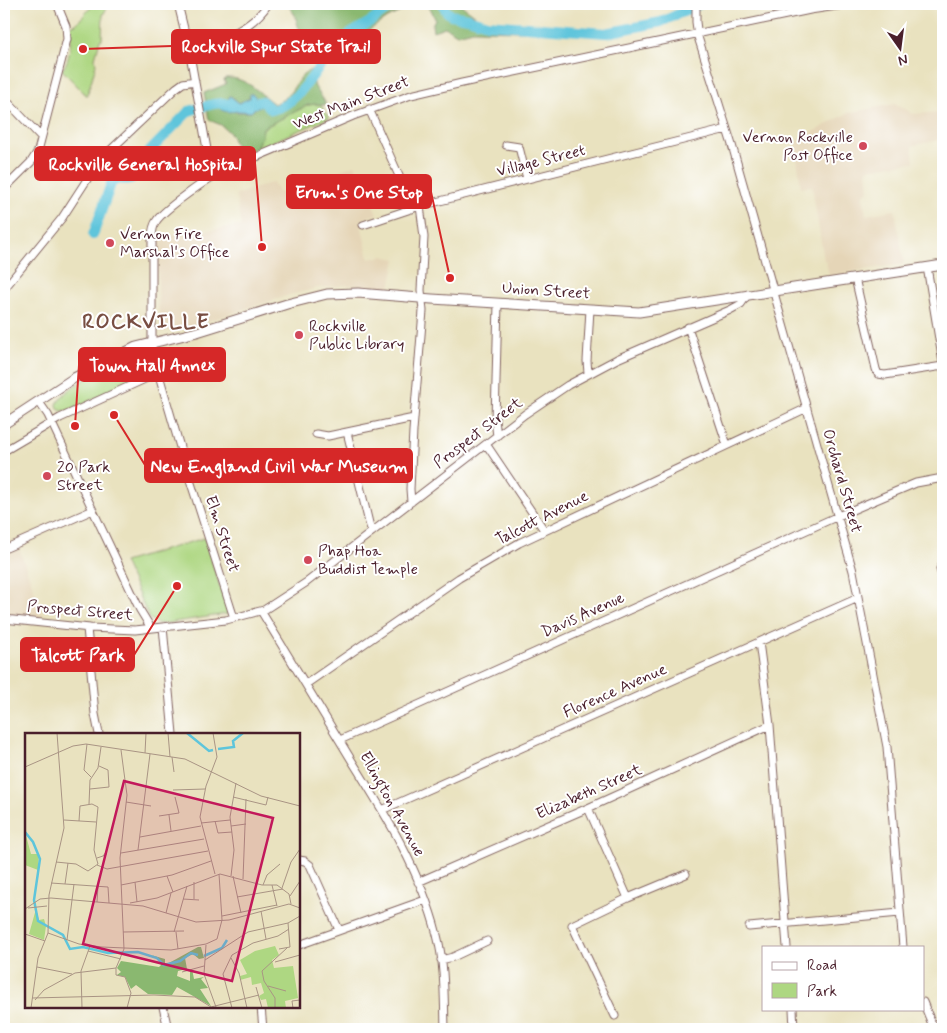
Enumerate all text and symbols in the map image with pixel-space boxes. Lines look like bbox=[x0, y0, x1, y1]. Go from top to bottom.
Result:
north arrow bbox=[874, 22, 924, 72]
callout: Rockville Spur State Trail bbox=[172, 30, 380, 63]
text: Rockville Spur State Trail bbox=[182, 35, 371, 59]
text: N bbox=[896, 50, 910, 70]
street label: West Main Street bbox=[290, 71, 413, 135]
place label: Vernon Rockville Post Office bbox=[742, 127, 853, 166]
street label: Village Street bbox=[494, 140, 588, 182]
marker: Vernon Rockville Post Office bbox=[857, 140, 869, 152]
callout: Rockville General Hospital bbox=[35, 147, 255, 180]
text: Rockville General Hospital bbox=[48, 153, 242, 177]
callout: Erum's One Stop bbox=[287, 175, 431, 208]
text: Erum's One Stop bbox=[295, 181, 423, 205]
place label: Vernon Fire Marshal's Office bbox=[120, 224, 230, 263]
marker: Vernon Fire Marshal's Office bbox=[104, 237, 116, 249]
street label: Union Street bbox=[501, 277, 591, 305]
district label: ROCKVILLE bbox=[82, 308, 210, 336]
place label: Rockville Public Library bbox=[309, 316, 404, 355]
marker: Rockville Public Library bbox=[293, 329, 305, 341]
callout: Town Hall Annex bbox=[79, 348, 225, 381]
text: Town Hall Annex bbox=[89, 354, 215, 378]
street label: Prospect Street bbox=[429, 392, 527, 473]
street label: Orchard Street bbox=[817, 427, 867, 536]
callout: New England Civil War Museum bbox=[145, 449, 412, 482]
text: New England Civil War Museum bbox=[150, 455, 408, 479]
place label: 20 Park Street bbox=[57, 457, 110, 496]
marker: 20 Park Street bbox=[41, 470, 53, 482]
street label: Talcott Avenue bbox=[492, 486, 592, 550]
street label: Elm Street bbox=[200, 493, 244, 575]
place label: Phap Hoa Buddist Temple bbox=[318, 541, 418, 580]
marker: Phap Hoa Buddist Temple bbox=[302, 554, 314, 566]
street label: Davis Avenue bbox=[538, 587, 628, 643]
street label: Prospect Street bbox=[26, 596, 134, 626]
callout: Talcott Park bbox=[21, 638, 134, 671]
text: Talcott Park bbox=[31, 644, 125, 668]
street label: Florence Avenue bbox=[560, 659, 670, 723]
inset map bbox=[25, 733, 300, 1008]
street label: Ellington Avenue bbox=[354, 748, 430, 861]
street label: Elizabeth Street bbox=[533, 759, 646, 825]
legend bbox=[762, 946, 924, 1010]
text: Road bbox=[807, 956, 837, 976]
text: Park bbox=[807, 982, 837, 1002]

